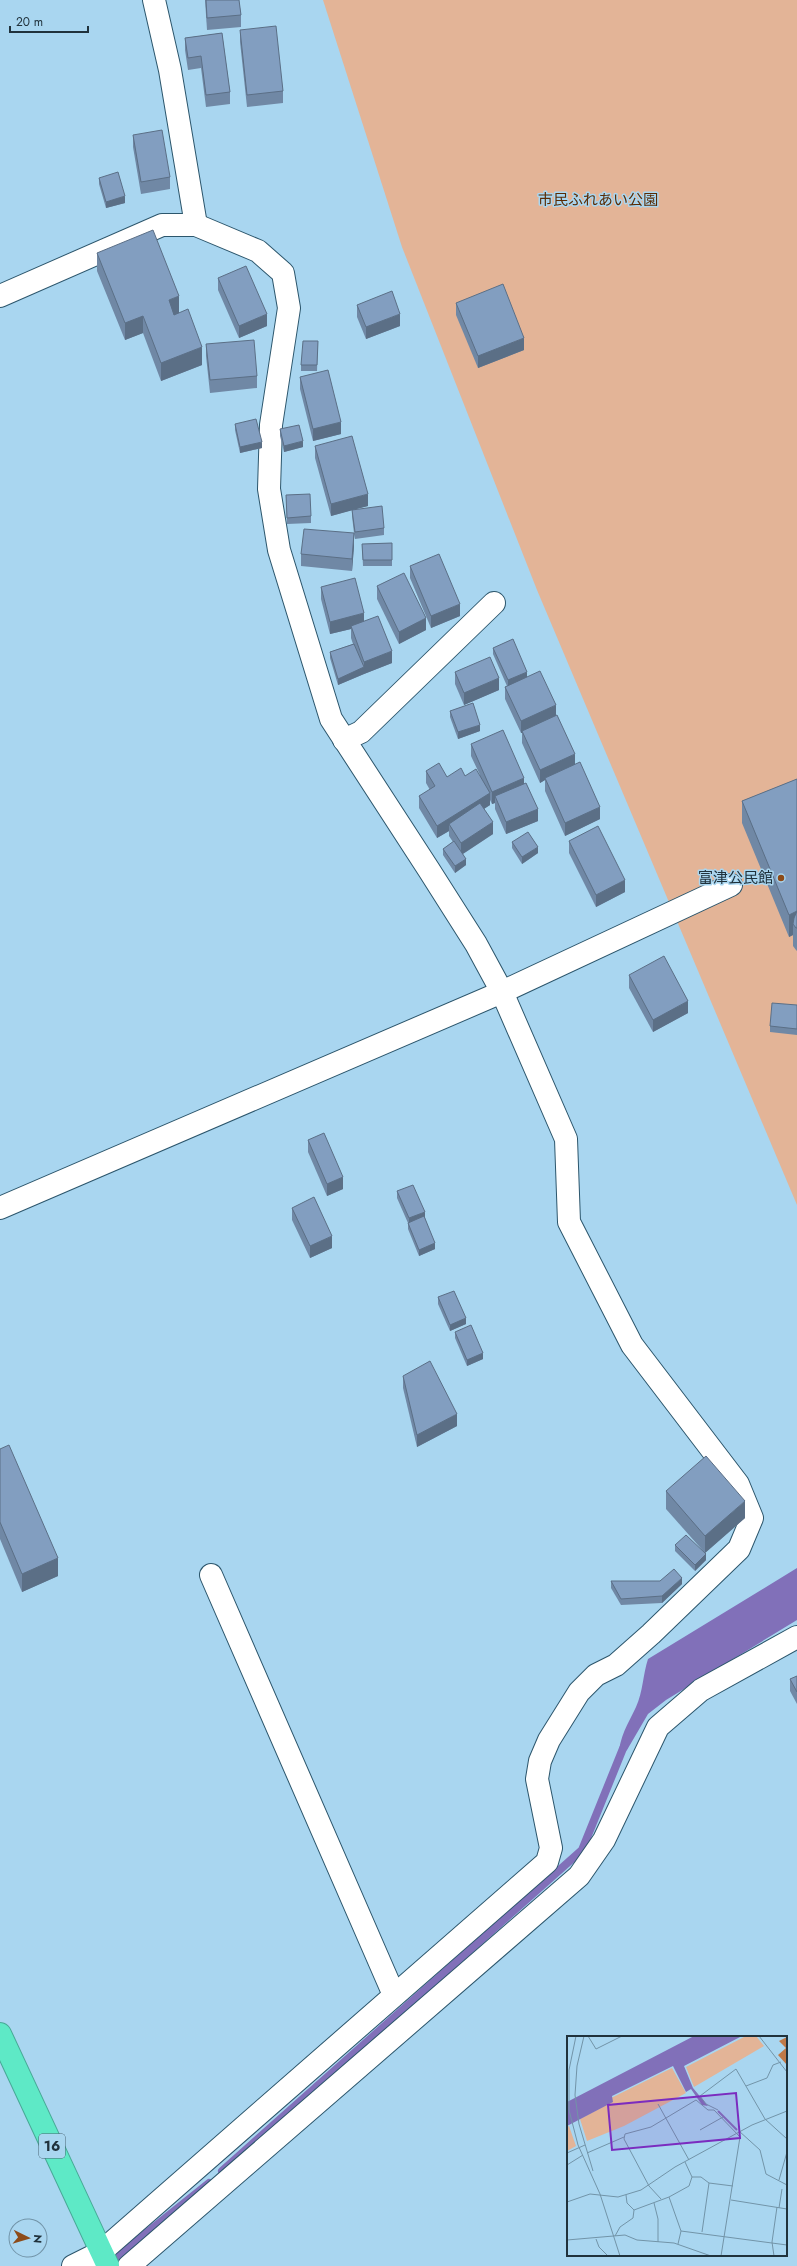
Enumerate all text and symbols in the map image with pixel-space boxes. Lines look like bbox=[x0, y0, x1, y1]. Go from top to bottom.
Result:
scale bar bbox=[10, 8, 88, 34]
text: 20 m bbox=[16, 13, 43, 31]
park label: 市民ふれあい公園 bbox=[538, 189, 658, 211]
place label: 富津公民館 bbox=[698, 867, 773, 889]
marker: 富津公民館 bbox=[776, 873, 786, 883]
inset map bbox=[567, 2036, 787, 2256]
road number: 16 bbox=[39, 2134, 65, 2158]
north arrow bbox=[8, 2218, 48, 2258]
text: N bbox=[30, 2234, 46, 2244]

